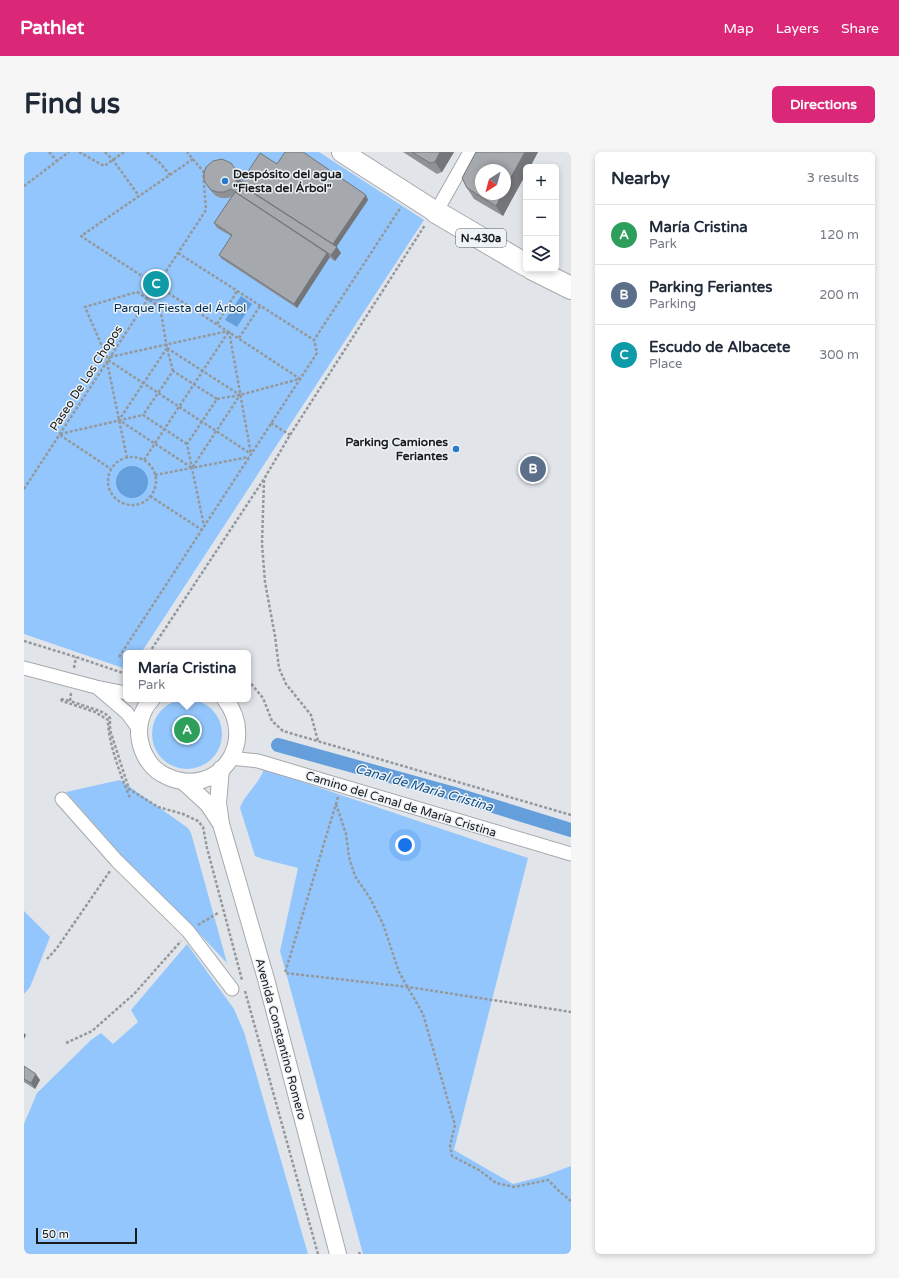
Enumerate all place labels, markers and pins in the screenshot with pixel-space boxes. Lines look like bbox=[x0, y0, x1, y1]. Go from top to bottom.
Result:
place label: Despósito del agua "Fiesta del Árbol" bbox=[233, 167, 342, 195]
marker: Despósito del agua "Fiesta del Árbol" bbox=[220, 176, 230, 186]
pin: C bbox=[143, 269, 169, 299]
place label: Parking Camiones Feriantes bbox=[345, 435, 448, 463]
marker: Parking Camiones Feriantes bbox=[451, 444, 461, 454]
pin: B bbox=[520, 454, 546, 484]
pin: A bbox=[174, 715, 200, 745]

